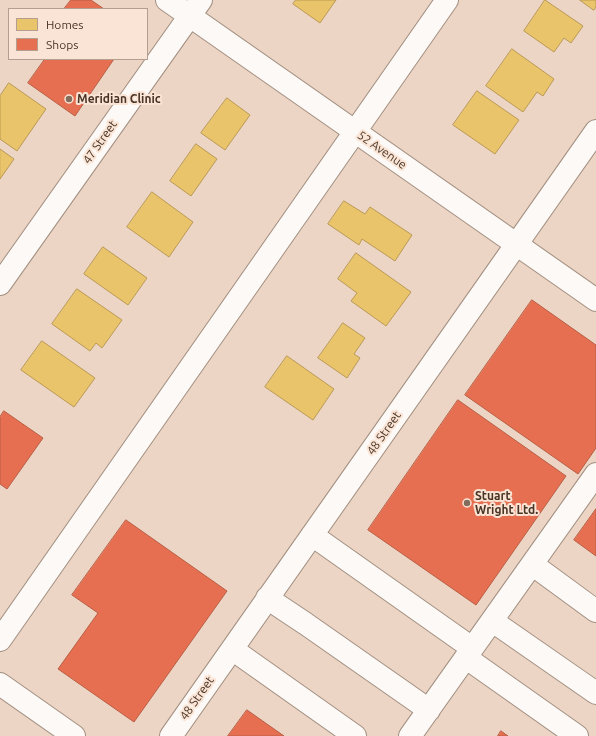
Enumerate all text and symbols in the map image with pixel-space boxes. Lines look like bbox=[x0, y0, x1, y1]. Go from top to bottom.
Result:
legend bbox=[8, 8, 148, 60]
text: Homes bbox=[46, 18, 84, 31]
text: Shops bbox=[46, 38, 78, 51]
place label: Meridian Clinic bbox=[77, 92, 161, 106]
marker: Meridian Clinic bbox=[64, 94, 74, 104]
street label: 47 Street bbox=[80, 117, 120, 167]
street label: 52 Avenue bbox=[355, 128, 409, 172]
street label: 48 Street bbox=[364, 408, 404, 458]
place label: Stuart Wright Ltd. bbox=[475, 489, 538, 517]
marker: Stuart Wright Ltd. bbox=[462, 498, 472, 508]
street label: 48 Street bbox=[177, 673, 217, 723]

